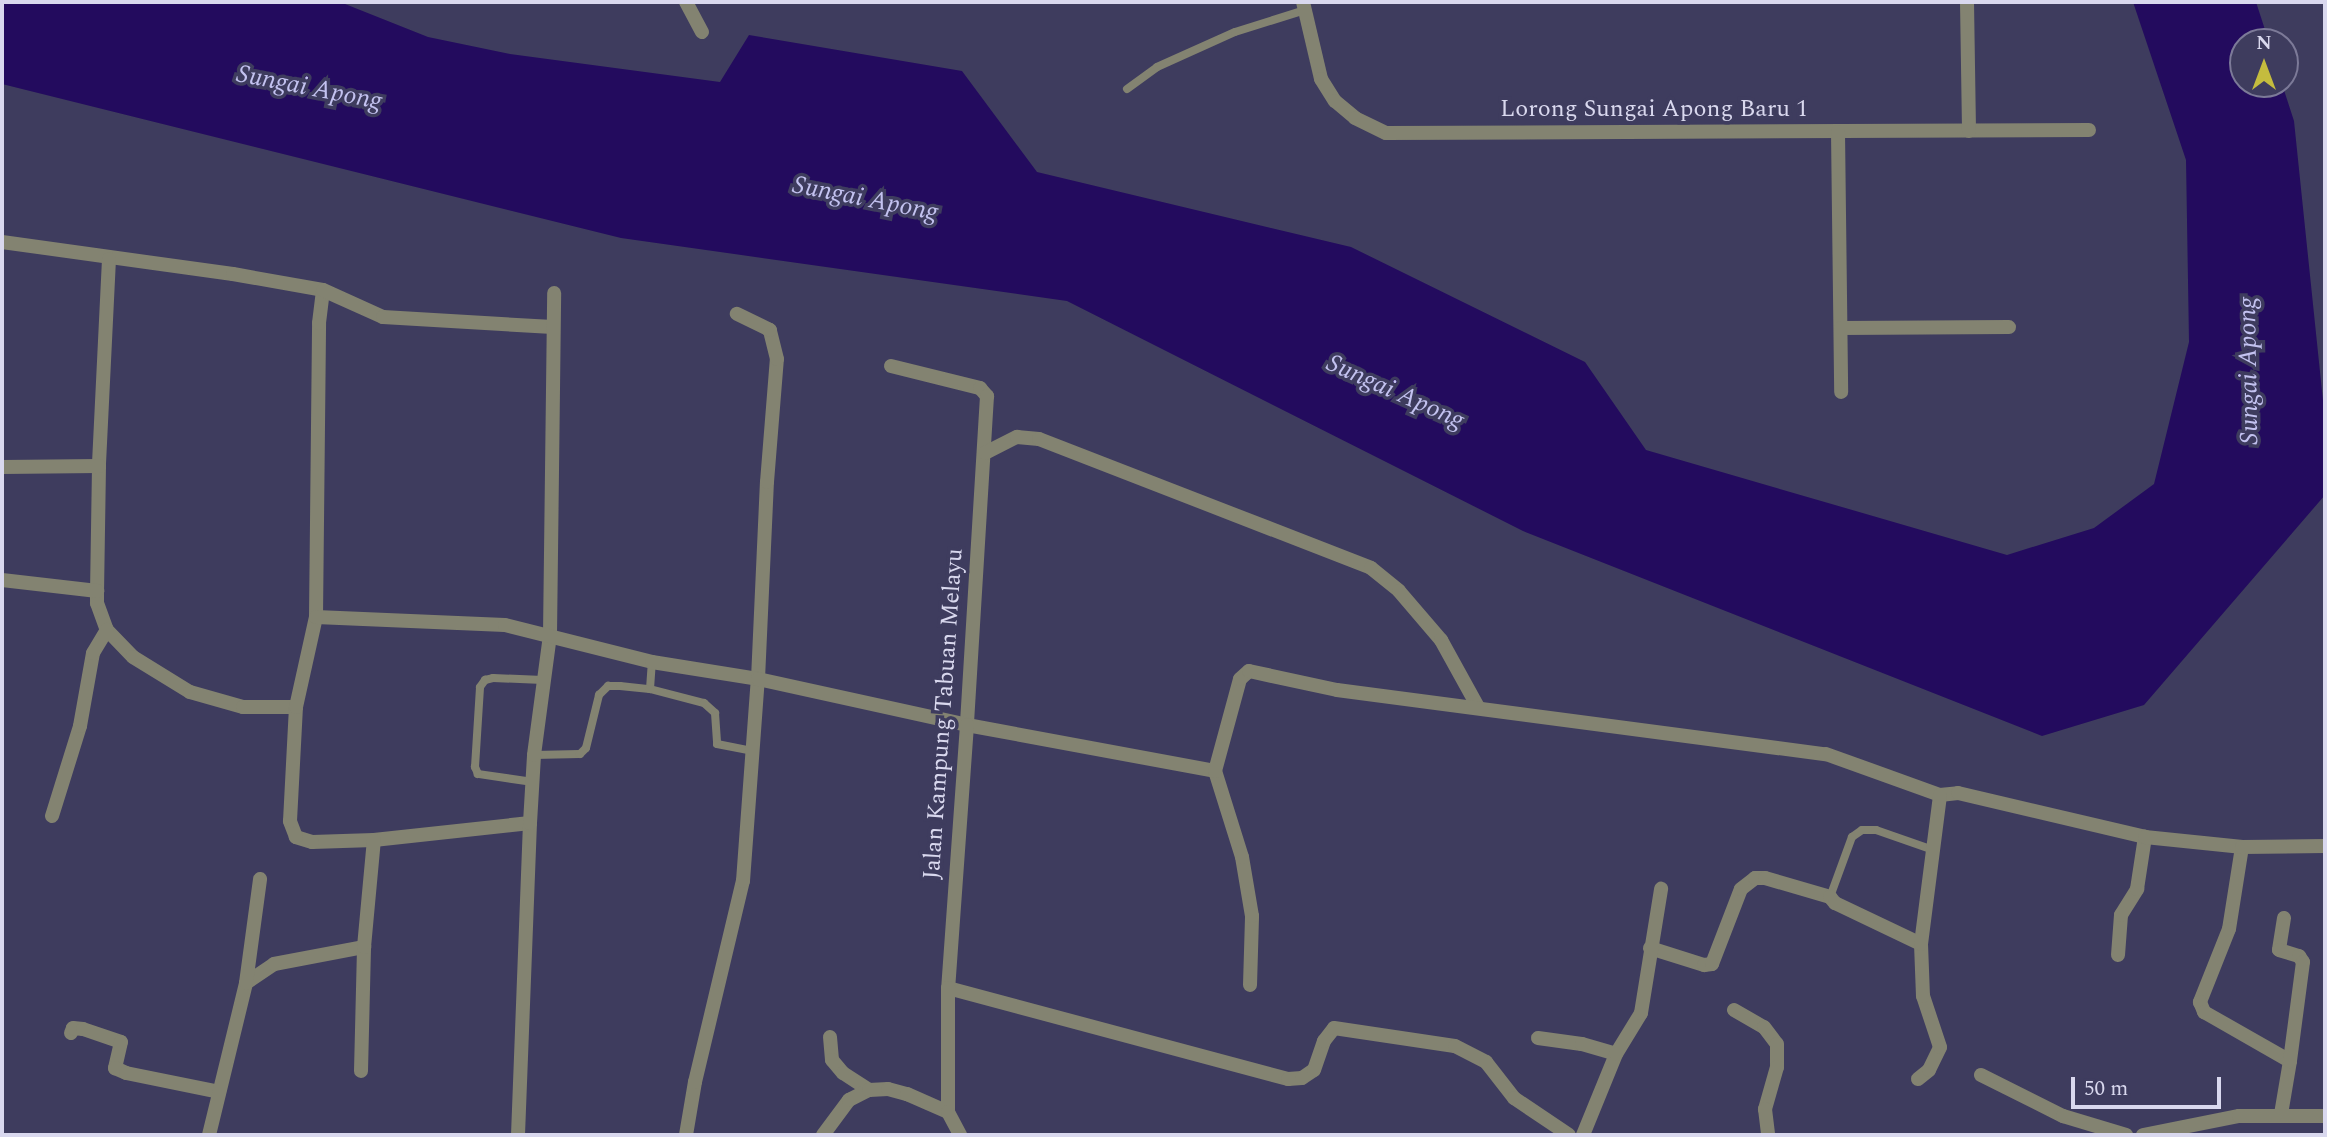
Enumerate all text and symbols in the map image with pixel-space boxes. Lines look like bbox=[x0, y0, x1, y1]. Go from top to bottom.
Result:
north arrow bbox=[2229, 28, 2299, 98]
text: N bbox=[2256, 29, 2272, 58]
water label: Sungai Apong bbox=[234, 59, 384, 117]
street label: Lorong Sungai Apong Baru 1 bbox=[1500, 96, 1808, 124]
water label: Sungai Apong bbox=[790, 170, 940, 228]
water label: Sungai Apong bbox=[2232, 297, 2266, 445]
water label: Sungai Apong bbox=[1321, 348, 1469, 436]
street label: Jalan Kampung Tabuan Melayu bbox=[918, 547, 970, 881]
scale bar bbox=[2075, 1064, 2226, 1108]
text: 50 m bbox=[2084, 1073, 2128, 1105]

